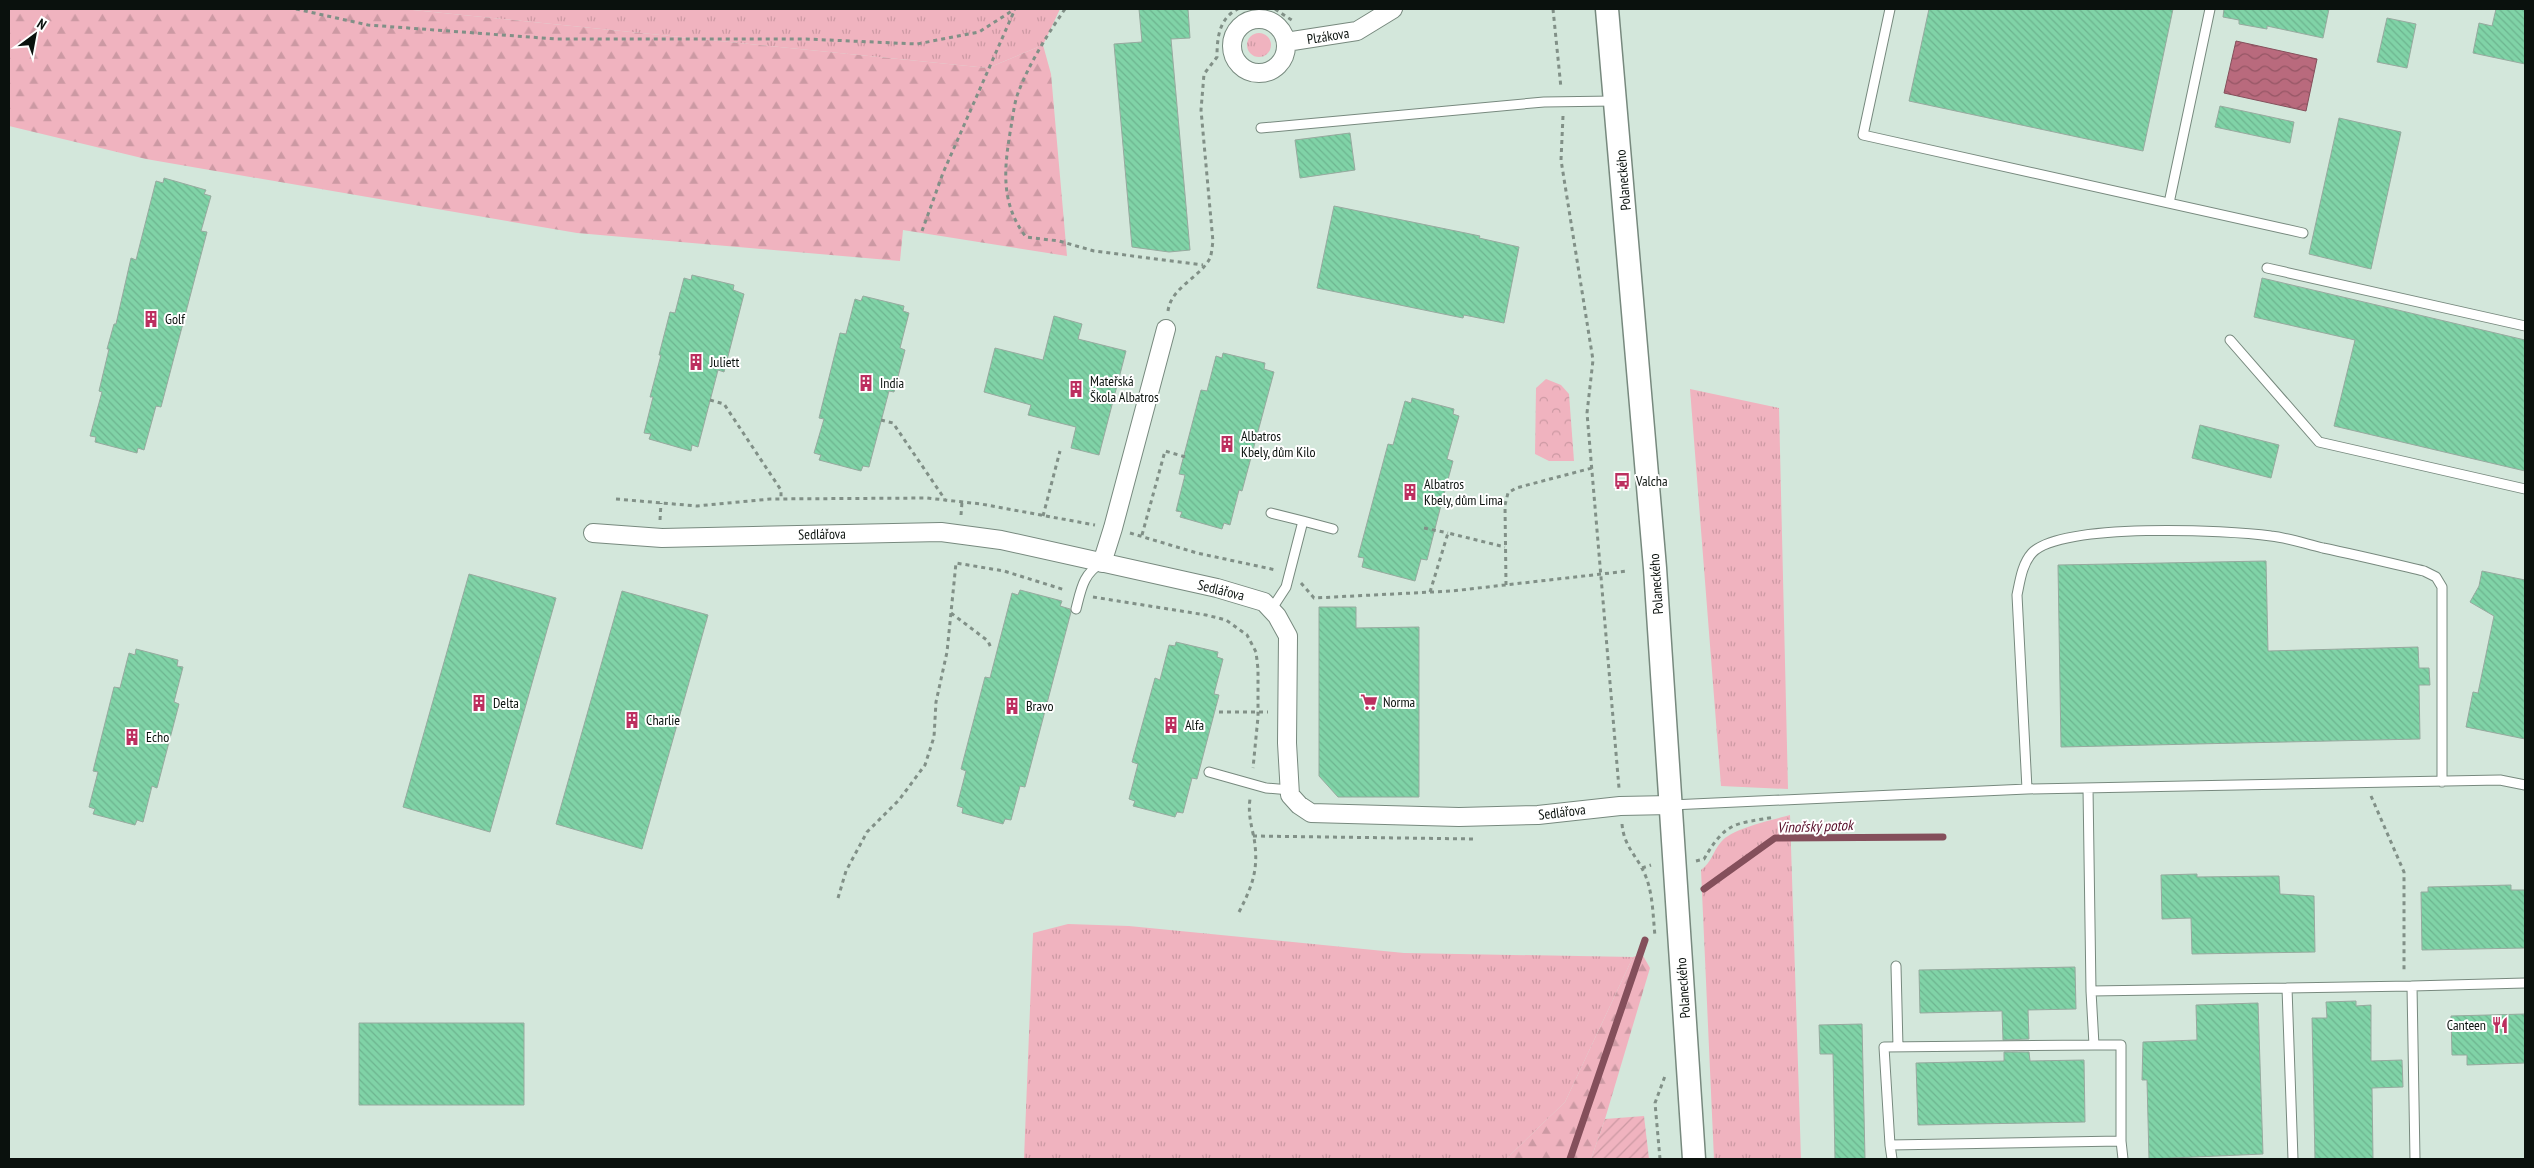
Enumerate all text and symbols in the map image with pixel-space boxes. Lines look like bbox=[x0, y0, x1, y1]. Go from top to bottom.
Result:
north arrow bbox=[10, 10, 60, 60]
text: N bbox=[34, 14, 50, 34]
street label: Plzákova bbox=[1306, 24, 1350, 48]
street label: Polaneckého bbox=[1611, 149, 1635, 211]
building icon: Golf bbox=[141, 309, 161, 329]
place label: Golf bbox=[165, 310, 185, 328]
building icon: Juliett bbox=[686, 352, 706, 372]
place label: Juliett bbox=[709, 353, 739, 371]
place label: Mateřská Škola Albatros bbox=[1090, 372, 1159, 406]
building icon: India bbox=[856, 373, 876, 393]
place label: India bbox=[880, 374, 904, 392]
building icon: Mateřská Škola Albatros bbox=[1066, 379, 1086, 399]
place label: Albatros Kbely, dům Kilo bbox=[1241, 427, 1316, 461]
building icon: Albatros Kbely, dům Kilo bbox=[1217, 434, 1237, 454]
bus stop icon: Valcha bbox=[1612, 471, 1632, 491]
place label: Valcha bbox=[1635, 472, 1668, 490]
place label: Albatros Kbely, dům Lima bbox=[1424, 475, 1503, 509]
building icon: Albatros Kbely, dům Lima bbox=[1400, 482, 1420, 502]
street label: Sedlářova bbox=[798, 525, 846, 543]
street label: Polaneckého bbox=[1645, 553, 1667, 615]
street label: Sedlářova bbox=[1196, 576, 1246, 604]
supermarket icon: Norma bbox=[1359, 692, 1379, 712]
building icon: Delta bbox=[469, 693, 489, 713]
place label: Norma bbox=[1383, 693, 1415, 711]
place label: Delta bbox=[493, 694, 519, 712]
building icon: Bravo bbox=[1002, 696, 1022, 716]
place label: Bravo bbox=[1026, 697, 1054, 715]
building icon: Charlie bbox=[622, 710, 642, 730]
place label: Charlie bbox=[646, 711, 680, 729]
building icon: Alfa bbox=[1161, 715, 1181, 735]
place label: Alfa bbox=[1185, 716, 1204, 734]
building icon: Echo bbox=[122, 727, 142, 747]
place label: Echo bbox=[146, 728, 169, 746]
street label: Sedlářova bbox=[1537, 800, 1587, 824]
water label: Vinořský potok bbox=[1777, 815, 1855, 837]
street label: Polaneckého bbox=[1672, 957, 1694, 1019]
restaurant icon: Canteen bbox=[2490, 1015, 2510, 1035]
place label: Canteen bbox=[2447, 1016, 2486, 1034]

